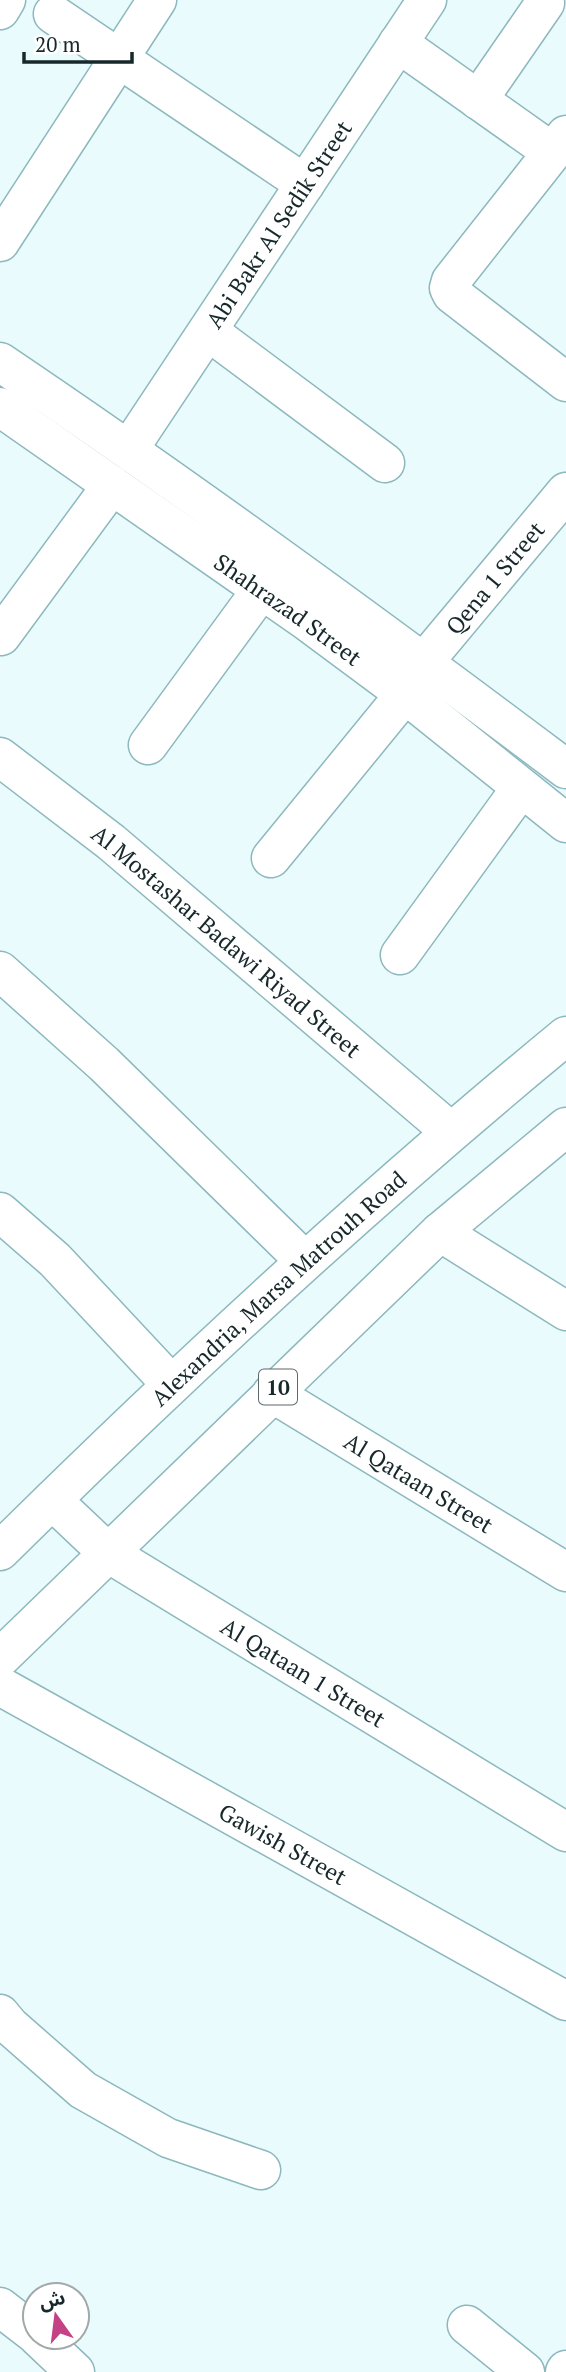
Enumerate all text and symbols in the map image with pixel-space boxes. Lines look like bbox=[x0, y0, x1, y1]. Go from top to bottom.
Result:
scale bar bbox=[24, 21, 133, 65]
text: 20 m bbox=[35, 30, 81, 58]
street label: Abi Bakr Al Sedik Street bbox=[198, 114, 359, 334]
street label: Qena 1 Street bbox=[438, 514, 551, 641]
street label: Shahrazad Street bbox=[208, 546, 369, 673]
street label: Al Mostashar Badawi Riyad Street bbox=[86, 817, 368, 1065]
street label: Alexandria, Marsa Matrouh Road bbox=[144, 1163, 413, 1412]
road number: 10 bbox=[259, 1370, 297, 1404]
street label: Al Qataan Street bbox=[339, 1425, 500, 1540]
street label: Al Qataan 1 Street bbox=[215, 1610, 392, 1734]
street label: Gawish Street bbox=[214, 1796, 353, 1892]
north arrow bbox=[21, 2281, 91, 2351]
text: ش bbox=[36, 2284, 67, 2314]

